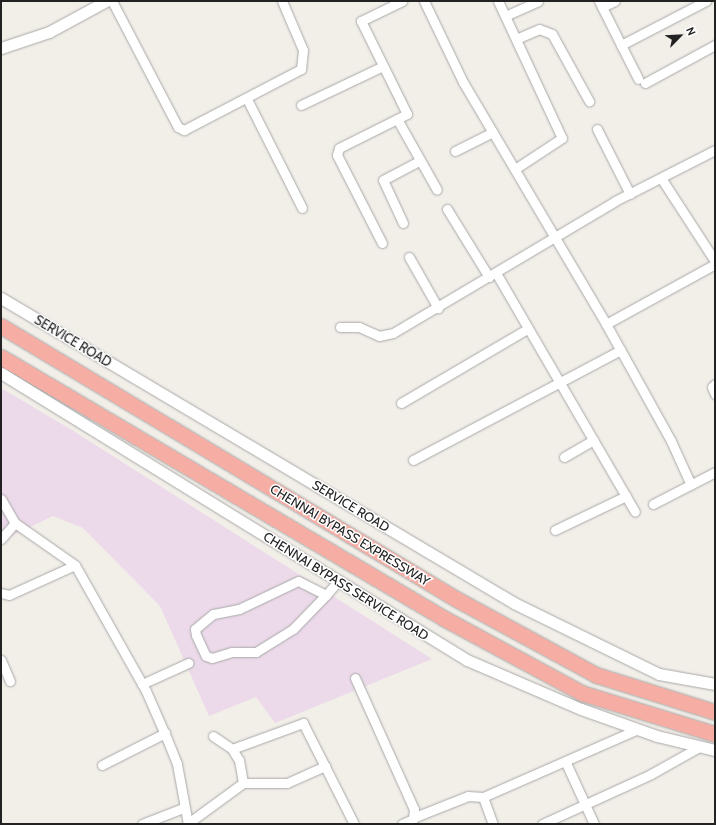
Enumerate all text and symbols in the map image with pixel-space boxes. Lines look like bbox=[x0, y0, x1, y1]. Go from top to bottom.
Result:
north arrow bbox=[660, 16, 700, 56]
text: N bbox=[683, 25, 699, 38]
street label: SERVICE ROAD bbox=[32, 312, 114, 370]
street label: SERVICE ROAD bbox=[310, 477, 392, 535]
street label: CHENNAI BYPASS EXPRESSWAY bbox=[267, 481, 433, 589]
street label: CHENNAI BYPASS SERVICE ROAD bbox=[261, 529, 431, 643]

